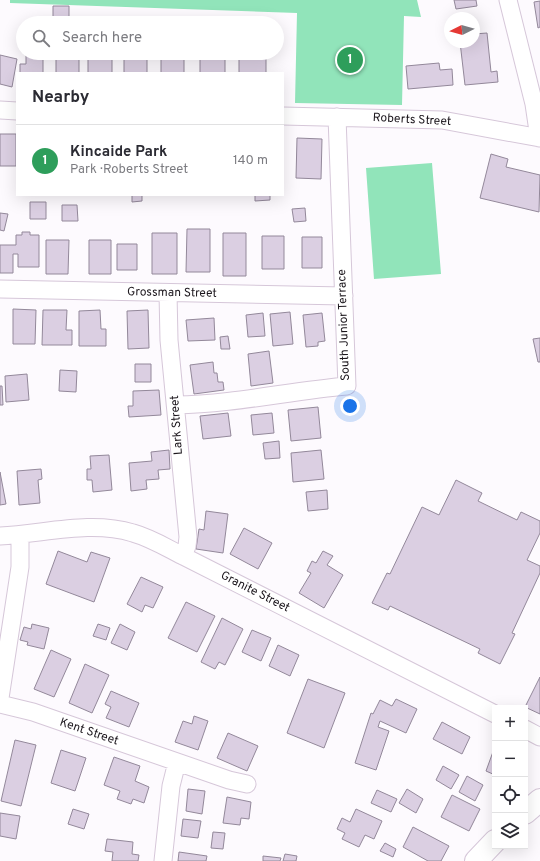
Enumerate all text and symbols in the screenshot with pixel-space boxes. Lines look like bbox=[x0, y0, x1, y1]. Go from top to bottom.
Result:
north arrow bbox=[444, 12, 480, 48]
search box bbox=[16, 16, 284, 60]
icon: search bbox=[30, 27, 52, 49]
text: Search here bbox=[62, 29, 142, 48]
pin: 1 bbox=[337, 45, 363, 75]
text: Nearby bbox=[32, 87, 89, 109]
street label: Roberts Street bbox=[372, 110, 452, 130]
text: Kincaide Park bbox=[70, 143, 167, 162]
text: 1 bbox=[42, 153, 48, 169]
text: 140 m bbox=[233, 153, 268, 169]
text: Park · Roberts Street bbox=[70, 162, 188, 178]
street label: South Junior Terrace bbox=[334, 269, 354, 381]
street label: Grossman Street bbox=[127, 284, 217, 302]
street label: Lark Street bbox=[167, 395, 187, 455]
your location bbox=[340, 396, 360, 416]
street label: Granite Street bbox=[218, 568, 292, 616]
map controls bbox=[492, 705, 528, 849]
button: + bbox=[492, 705, 528, 741]
street label: Kent Street bbox=[57, 714, 121, 750]
button: − bbox=[492, 741, 528, 777]
button: locate bbox=[492, 777, 528, 813]
button: layers bbox=[492, 813, 528, 849]

